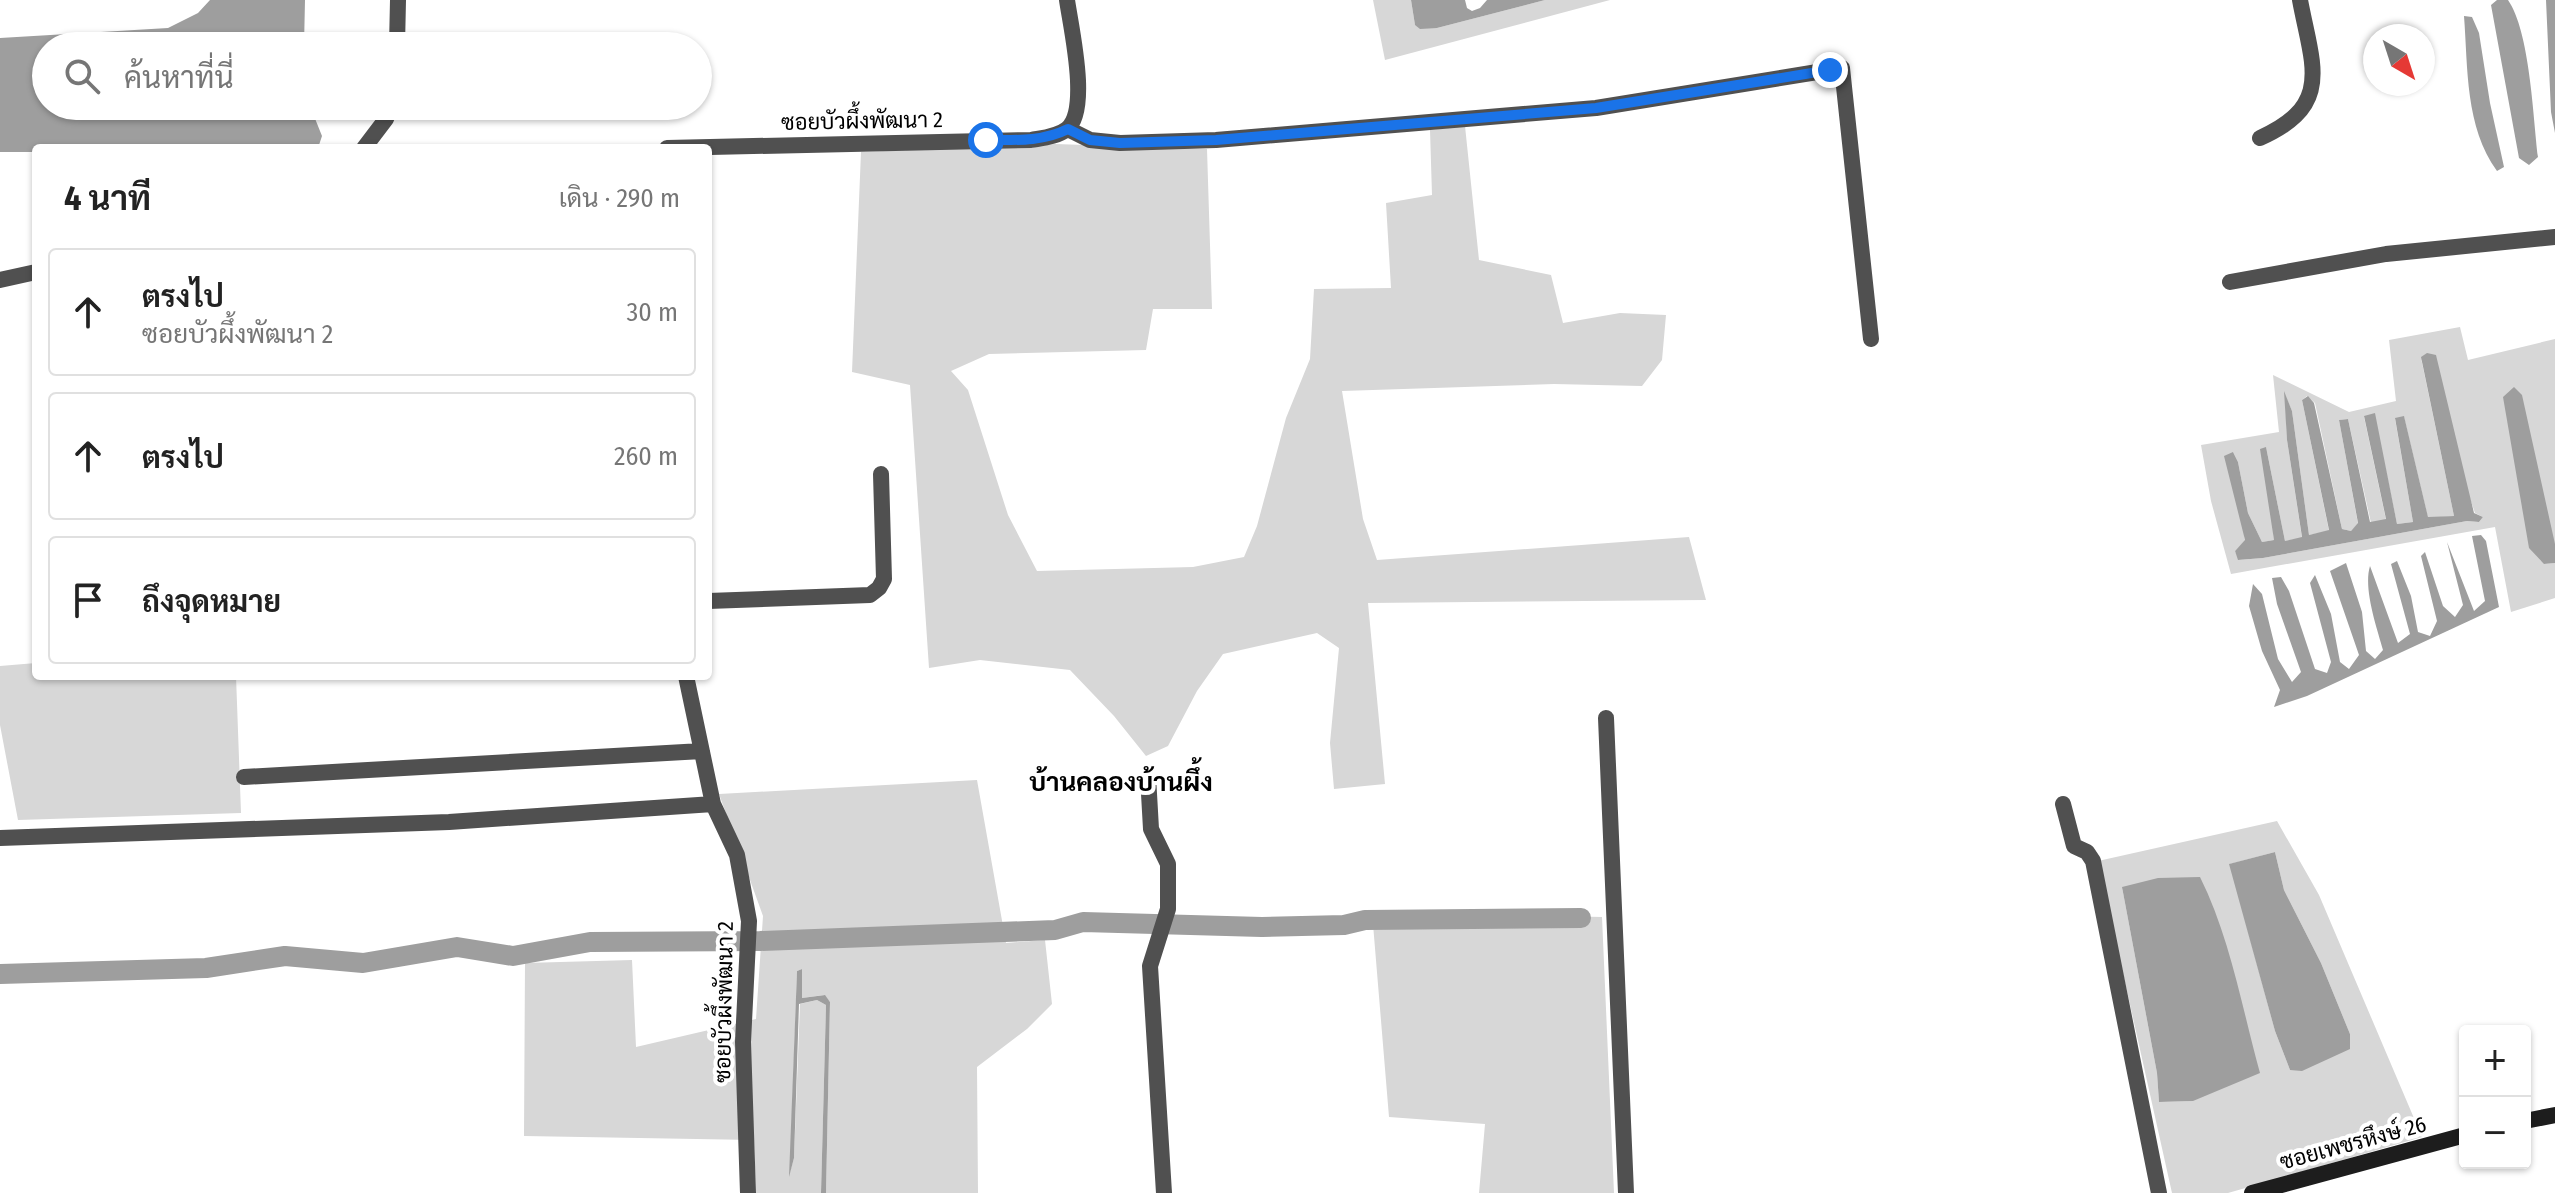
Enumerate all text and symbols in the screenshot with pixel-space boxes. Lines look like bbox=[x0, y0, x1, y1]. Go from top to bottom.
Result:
north arrow bbox=[2363, 24, 2435, 96]
search box bbox=[32, 32, 712, 120]
route end bbox=[1812, 52, 1848, 88]
icon: search bbox=[60, 54, 104, 98]
text: ค้นหาที่นี่ bbox=[124, 60, 234, 96]
street label: ซอยบัวผึ้งพัฒนา 2 bbox=[781, 100, 943, 136]
route start bbox=[968, 122, 1004, 158]
text: 4 นาที bbox=[64, 178, 151, 219]
text: เดิน · 290 m bbox=[559, 183, 680, 214]
text: ตรงไป bbox=[142, 279, 224, 315]
icon: ahead bbox=[66, 290, 110, 334]
text: 30 m bbox=[627, 297, 678, 328]
text: ซอยบัวผึ้งพัฒนา 2 bbox=[142, 319, 333, 350]
icon: ahead bbox=[66, 434, 110, 478]
text: ตรงไป bbox=[142, 440, 224, 476]
text: 260 m bbox=[614, 441, 678, 472]
icon: arrive bbox=[66, 578, 110, 622]
text: ถึงจุดหมาย bbox=[142, 584, 281, 620]
district label: บ้านคลองบ้านผึ้ง bbox=[1029, 756, 1213, 798]
street label: ซอยบัวผึ้งพัฒนา 2 bbox=[703, 921, 739, 1083]
map controls bbox=[2459, 1025, 2531, 1169]
button: + bbox=[2459, 1025, 2531, 1097]
button: − bbox=[2459, 1097, 2531, 1169]
street label: ซอยเพชรหึงษ์ 26 bbox=[2277, 1110, 2429, 1175]

